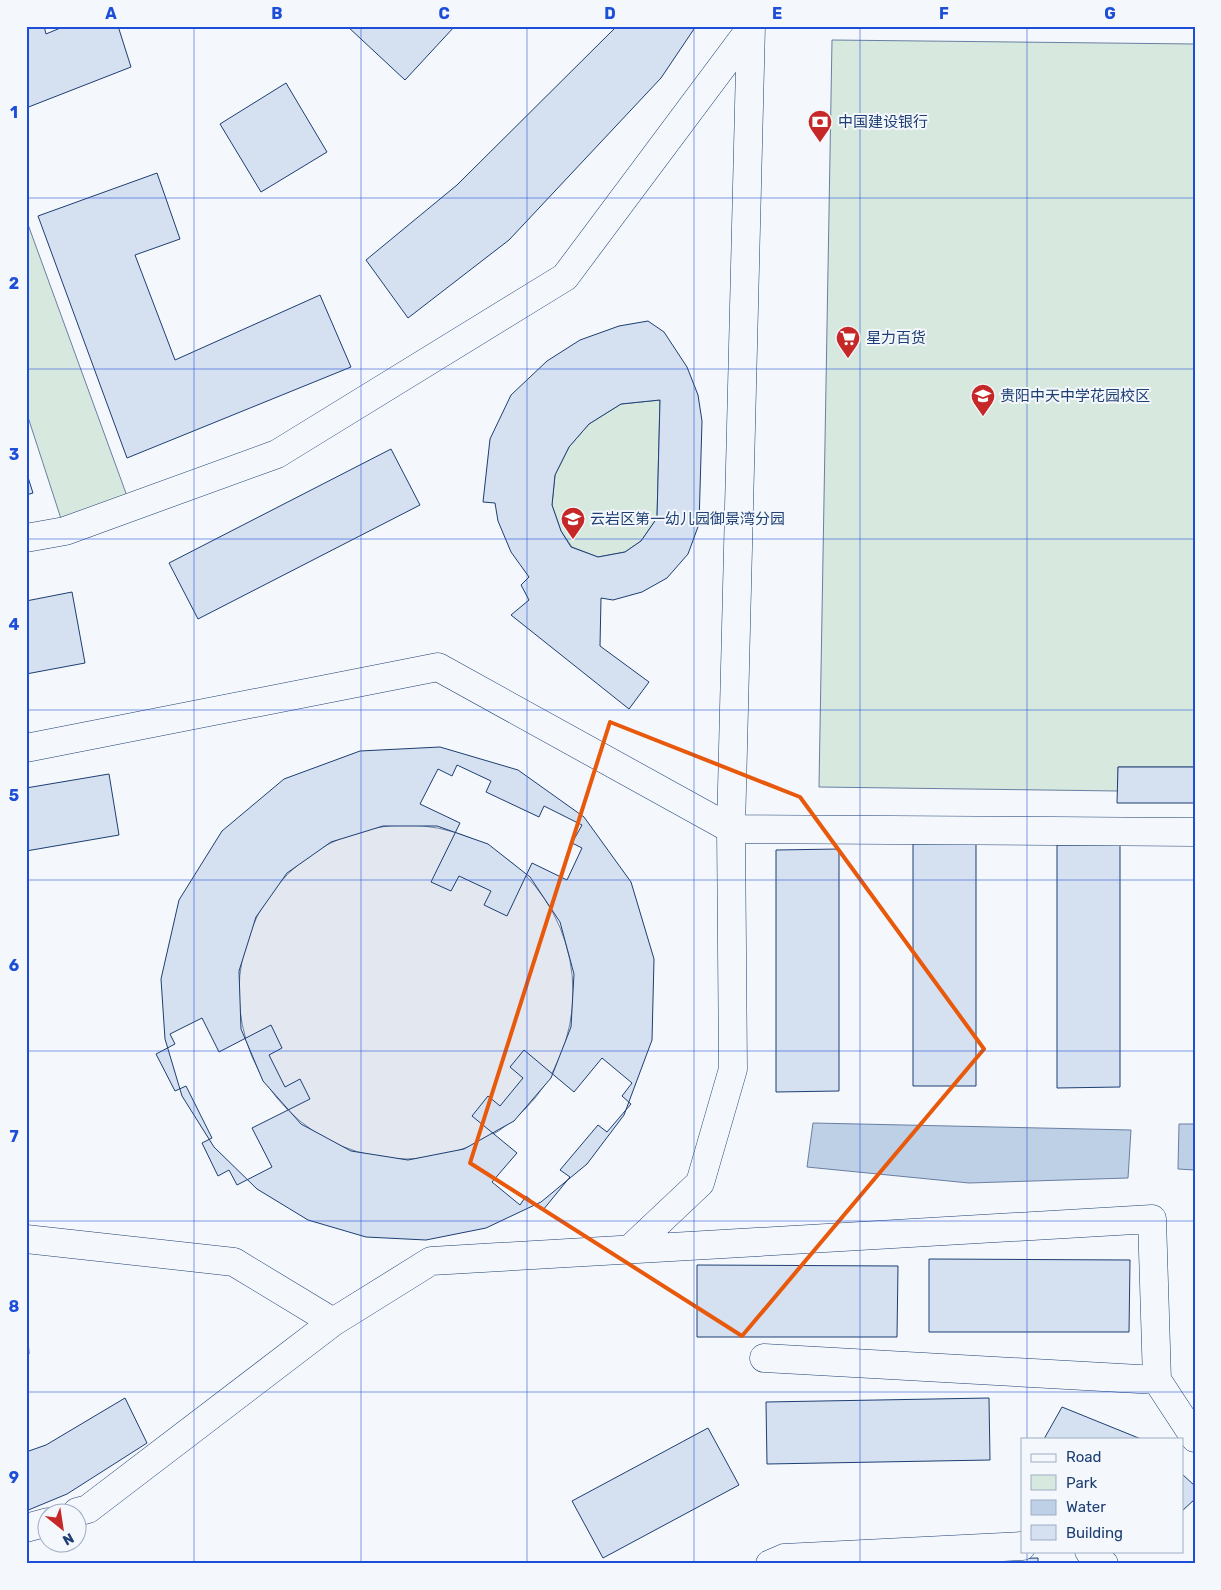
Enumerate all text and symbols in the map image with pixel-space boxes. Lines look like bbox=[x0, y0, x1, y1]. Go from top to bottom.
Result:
text: A bbox=[105, 4, 117, 23]
text: B bbox=[271, 4, 283, 23]
text: C bbox=[438, 4, 450, 23]
text: D bbox=[604, 4, 616, 23]
text: E bbox=[772, 4, 782, 23]
text: F bbox=[939, 4, 949, 23]
text: G bbox=[1104, 4, 1116, 23]
text: 1 bbox=[10, 103, 18, 122]
bank icon: 中国建设银行 bbox=[807, 109, 833, 143]
place label: 中国建设银行 bbox=[838, 113, 928, 131]
text: 2 bbox=[9, 274, 19, 293]
supermarket icon: 星力百货 bbox=[835, 325, 861, 359]
place label: 星力百货 bbox=[866, 329, 926, 347]
school or university icon: 贵阳中天中学花园校区 bbox=[970, 383, 996, 417]
place label: 贵阳中天中学花园校区 bbox=[1000, 387, 1150, 405]
text: 3 bbox=[9, 445, 19, 464]
school or university icon: 云岩区第一幼儿园御景湾分园 bbox=[560, 506, 586, 540]
place label: 云岩区第一幼儿园御景湾分园 bbox=[590, 510, 785, 528]
text: 4 bbox=[9, 615, 20, 634]
text: 5 bbox=[9, 786, 19, 805]
text: 6 bbox=[9, 956, 19, 975]
text: 7 bbox=[9, 1127, 19, 1146]
text: 8 bbox=[9, 1297, 20, 1316]
legend bbox=[1021, 1438, 1184, 1552]
text: Road bbox=[1066, 1448, 1102, 1466]
text: 9 bbox=[9, 1468, 19, 1487]
text: Park bbox=[1066, 1474, 1097, 1492]
text: Water bbox=[1066, 1498, 1106, 1516]
north arrow bbox=[38, 1502, 88, 1552]
text: Building bbox=[1066, 1524, 1123, 1542]
text: N bbox=[60, 1529, 77, 1549]

